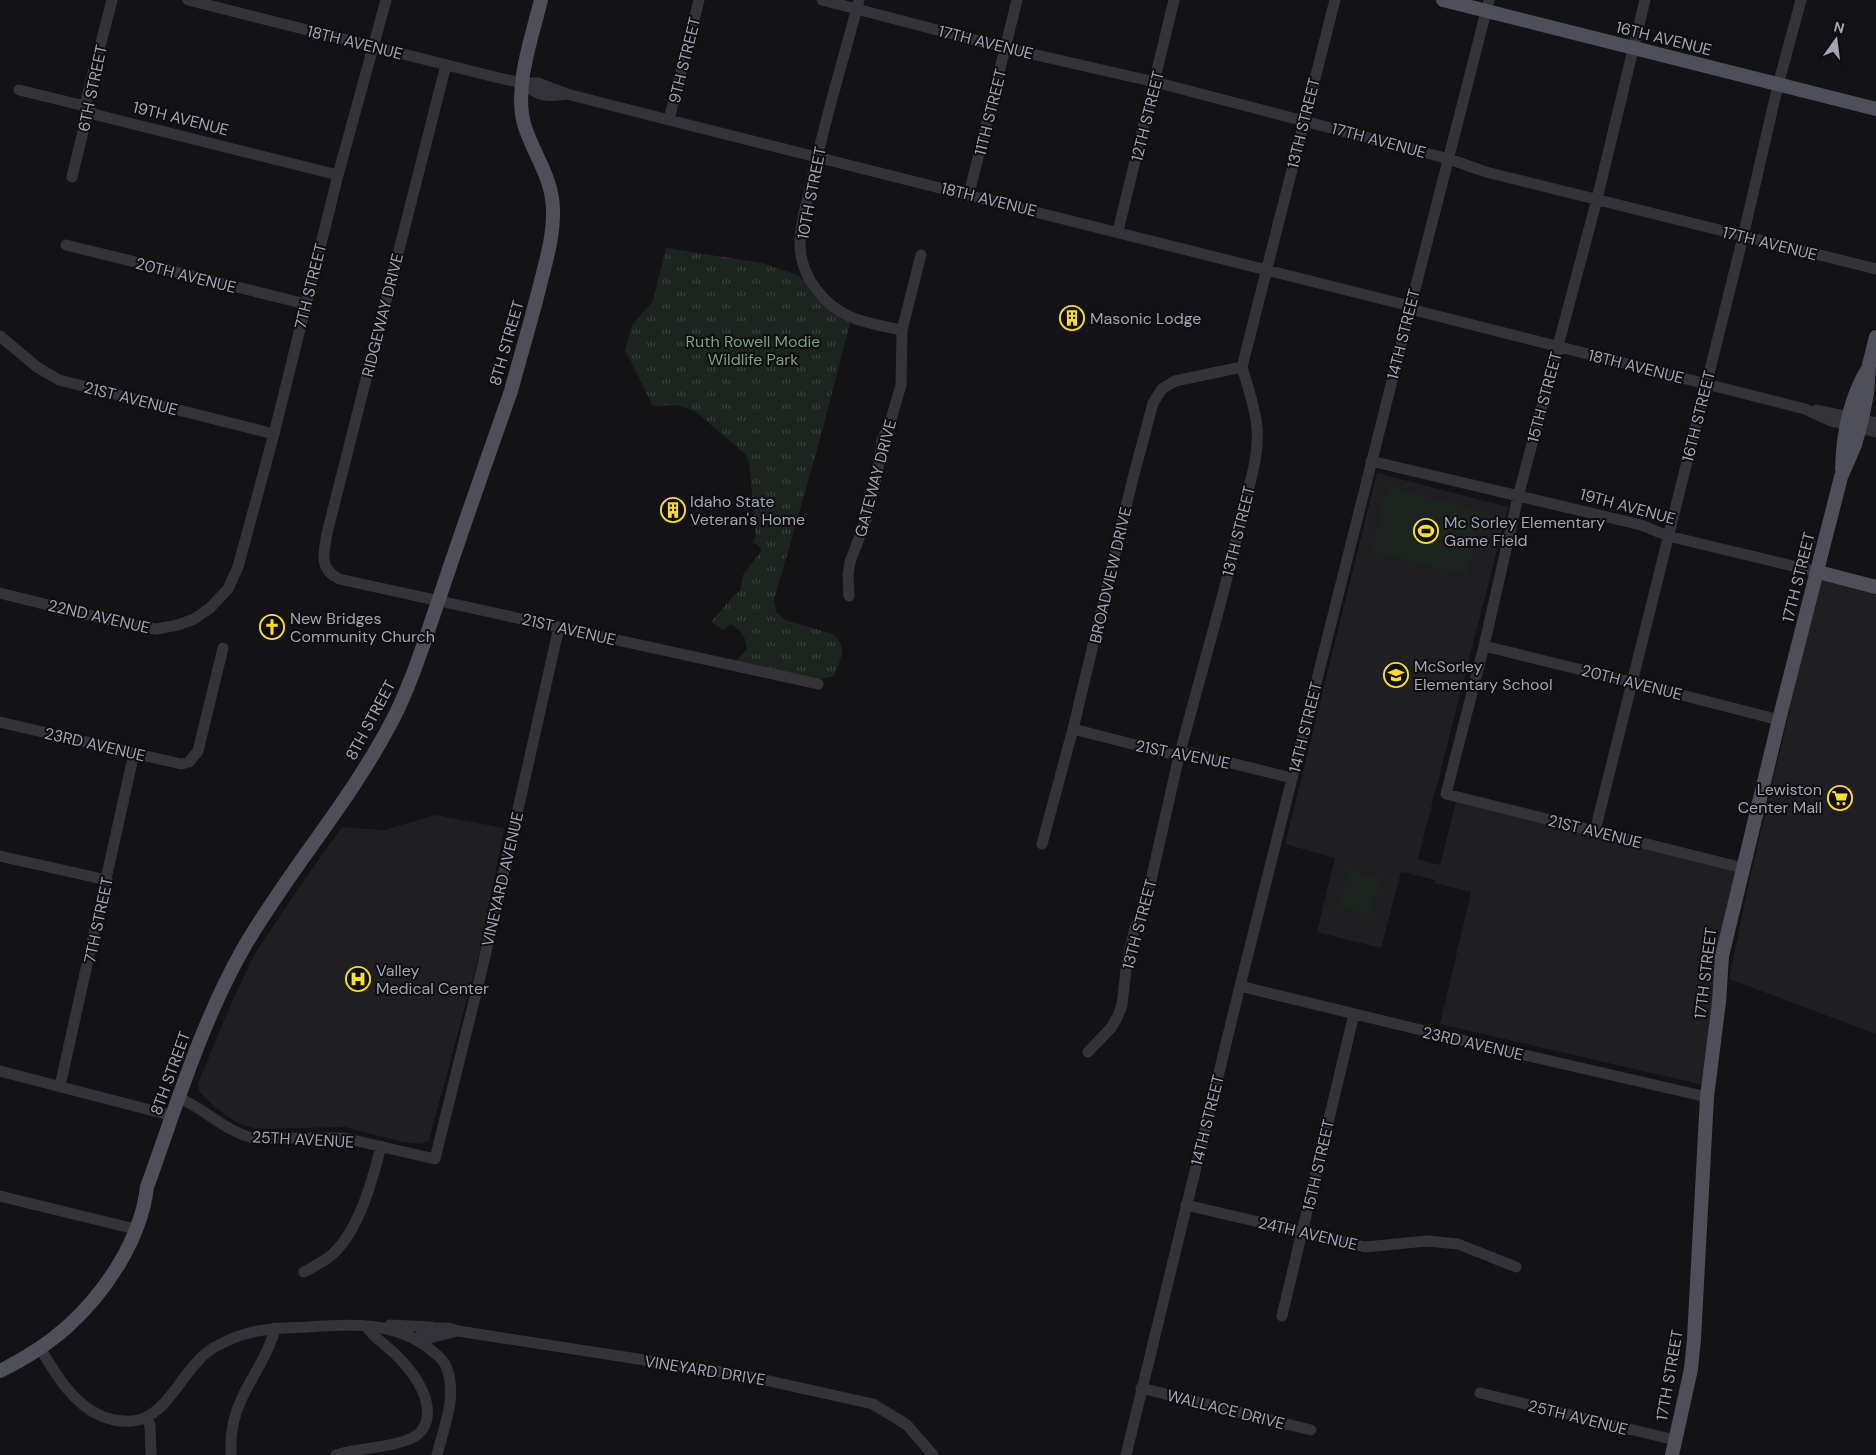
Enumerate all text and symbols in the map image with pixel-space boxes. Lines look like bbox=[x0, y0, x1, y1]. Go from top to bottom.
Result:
street label: 9TH STREET bbox=[664, 15, 705, 105]
north arrow bbox=[1811, 15, 1861, 65]
street label: 16TH AVENUE bbox=[1614, 16, 1714, 61]
text: N bbox=[1832, 17, 1846, 37]
street label: 18TH AVENUE bbox=[305, 20, 405, 64]
street label: 17TH AVENUE bbox=[936, 21, 1036, 64]
street label: 6TH STREET bbox=[73, 43, 112, 133]
street label: 11TH STREET bbox=[970, 67, 1011, 158]
street label: 12TH STREET bbox=[1126, 69, 1169, 164]
street label: 13TH STREET bbox=[1282, 76, 1325, 171]
street label: 19TH AVENUE bbox=[131, 96, 231, 141]
street label: 17TH AVENUE bbox=[1329, 118, 1428, 163]
street label: 10TH STREET bbox=[792, 145, 831, 241]
street label: 18TH AVENUE bbox=[939, 177, 1039, 221]
street label: 17TH AVENUE bbox=[1720, 222, 1820, 265]
street label: 7TH STREET bbox=[290, 241, 331, 331]
street label: RIDGEWAY DRIVE bbox=[357, 251, 408, 379]
street label: 20TH AVENUE bbox=[133, 253, 238, 298]
street label: 14TH STREET bbox=[1382, 287, 1425, 382]
street label: 8TH STREET bbox=[484, 298, 529, 388]
building icon: Masonic Lodge bbox=[1059, 305, 1085, 331]
place label: Masonic Lodge bbox=[1090, 308, 1201, 329]
park label: Ruth Rowell Modie Wildlife Park bbox=[686, 331, 820, 370]
street label: 18TH AVENUE bbox=[1586, 344, 1686, 388]
street label: 15TH STREET bbox=[1522, 349, 1567, 445]
street label: 16TH STREET bbox=[1677, 368, 1720, 464]
street label: 21ST AVENUE bbox=[82, 377, 180, 420]
street label: GATEWAY DRIVE bbox=[850, 417, 901, 539]
street label: 13TH STREET bbox=[1217, 484, 1260, 579]
street label: 19TH AVENUE bbox=[1578, 484, 1678, 529]
place label: Idaho State Veteran's Home bbox=[690, 491, 805, 530]
building icon: Idaho State Veteran's Home bbox=[660, 497, 686, 523]
street label: BROADVIEW DRIVE bbox=[1085, 505, 1136, 645]
place label: Mc Sorley Elementary Game Field bbox=[1444, 512, 1605, 551]
sports icon: Mc Sorley Elementary Game Field bbox=[1413, 518, 1439, 544]
street label: 17TH STREET bbox=[1777, 530, 1820, 624]
street label: 22ND AVENUE bbox=[46, 595, 152, 638]
place label: New Bridges Community Church bbox=[290, 608, 435, 647]
street label: 21ST AVENUE bbox=[520, 608, 618, 650]
church icon: New Bridges Community Church bbox=[259, 614, 285, 640]
place label: McSorley Elementary School bbox=[1414, 656, 1552, 695]
street label: 20TH AVENUE bbox=[1579, 660, 1684, 705]
school or university icon: McSorley Elementary School bbox=[1383, 662, 1409, 688]
street label: 8TH STREET bbox=[341, 676, 400, 764]
street label: 14TH STREET bbox=[1284, 680, 1327, 775]
street label: 23RD AVENUE bbox=[42, 723, 147, 766]
street label: 21ST AVENUE bbox=[1134, 735, 1232, 774]
place label: Lewiston Center Mall bbox=[1738, 779, 1822, 818]
supermarket icon: Lewiston Center Mall bbox=[1827, 785, 1853, 811]
street label: VINEYARD AVENUE bbox=[477, 810, 528, 948]
street label: 21ST AVENUE bbox=[1546, 810, 1644, 853]
street label: 7TH STREET bbox=[79, 875, 118, 965]
street label: 13TH STREET bbox=[1117, 877, 1162, 972]
street label: 17TH STREET bbox=[1689, 926, 1722, 1020]
place label: Valley Medical Center bbox=[376, 960, 489, 999]
hospital icon: Valley Medical Center bbox=[345, 966, 371, 992]
street label: 23RD AVENUE bbox=[1420, 1022, 1525, 1065]
street label: 8TH STREET bbox=[146, 1028, 195, 1118]
street label: 14TH STREET bbox=[1186, 1073, 1229, 1168]
street label: 15TH STREET bbox=[1298, 1117, 1339, 1213]
street label: 25TH AVENUE bbox=[251, 1126, 355, 1153]
street label: 24TH AVENUE bbox=[1256, 1212, 1360, 1255]
street label: 17TH STREET bbox=[1651, 1328, 1688, 1422]
street label: VINEYARD DRIVE bbox=[643, 1351, 767, 1390]
street label: WALLACE DRIVE bbox=[1165, 1385, 1287, 1434]
street label: 25TH AVENUE bbox=[1526, 1395, 1630, 1440]

